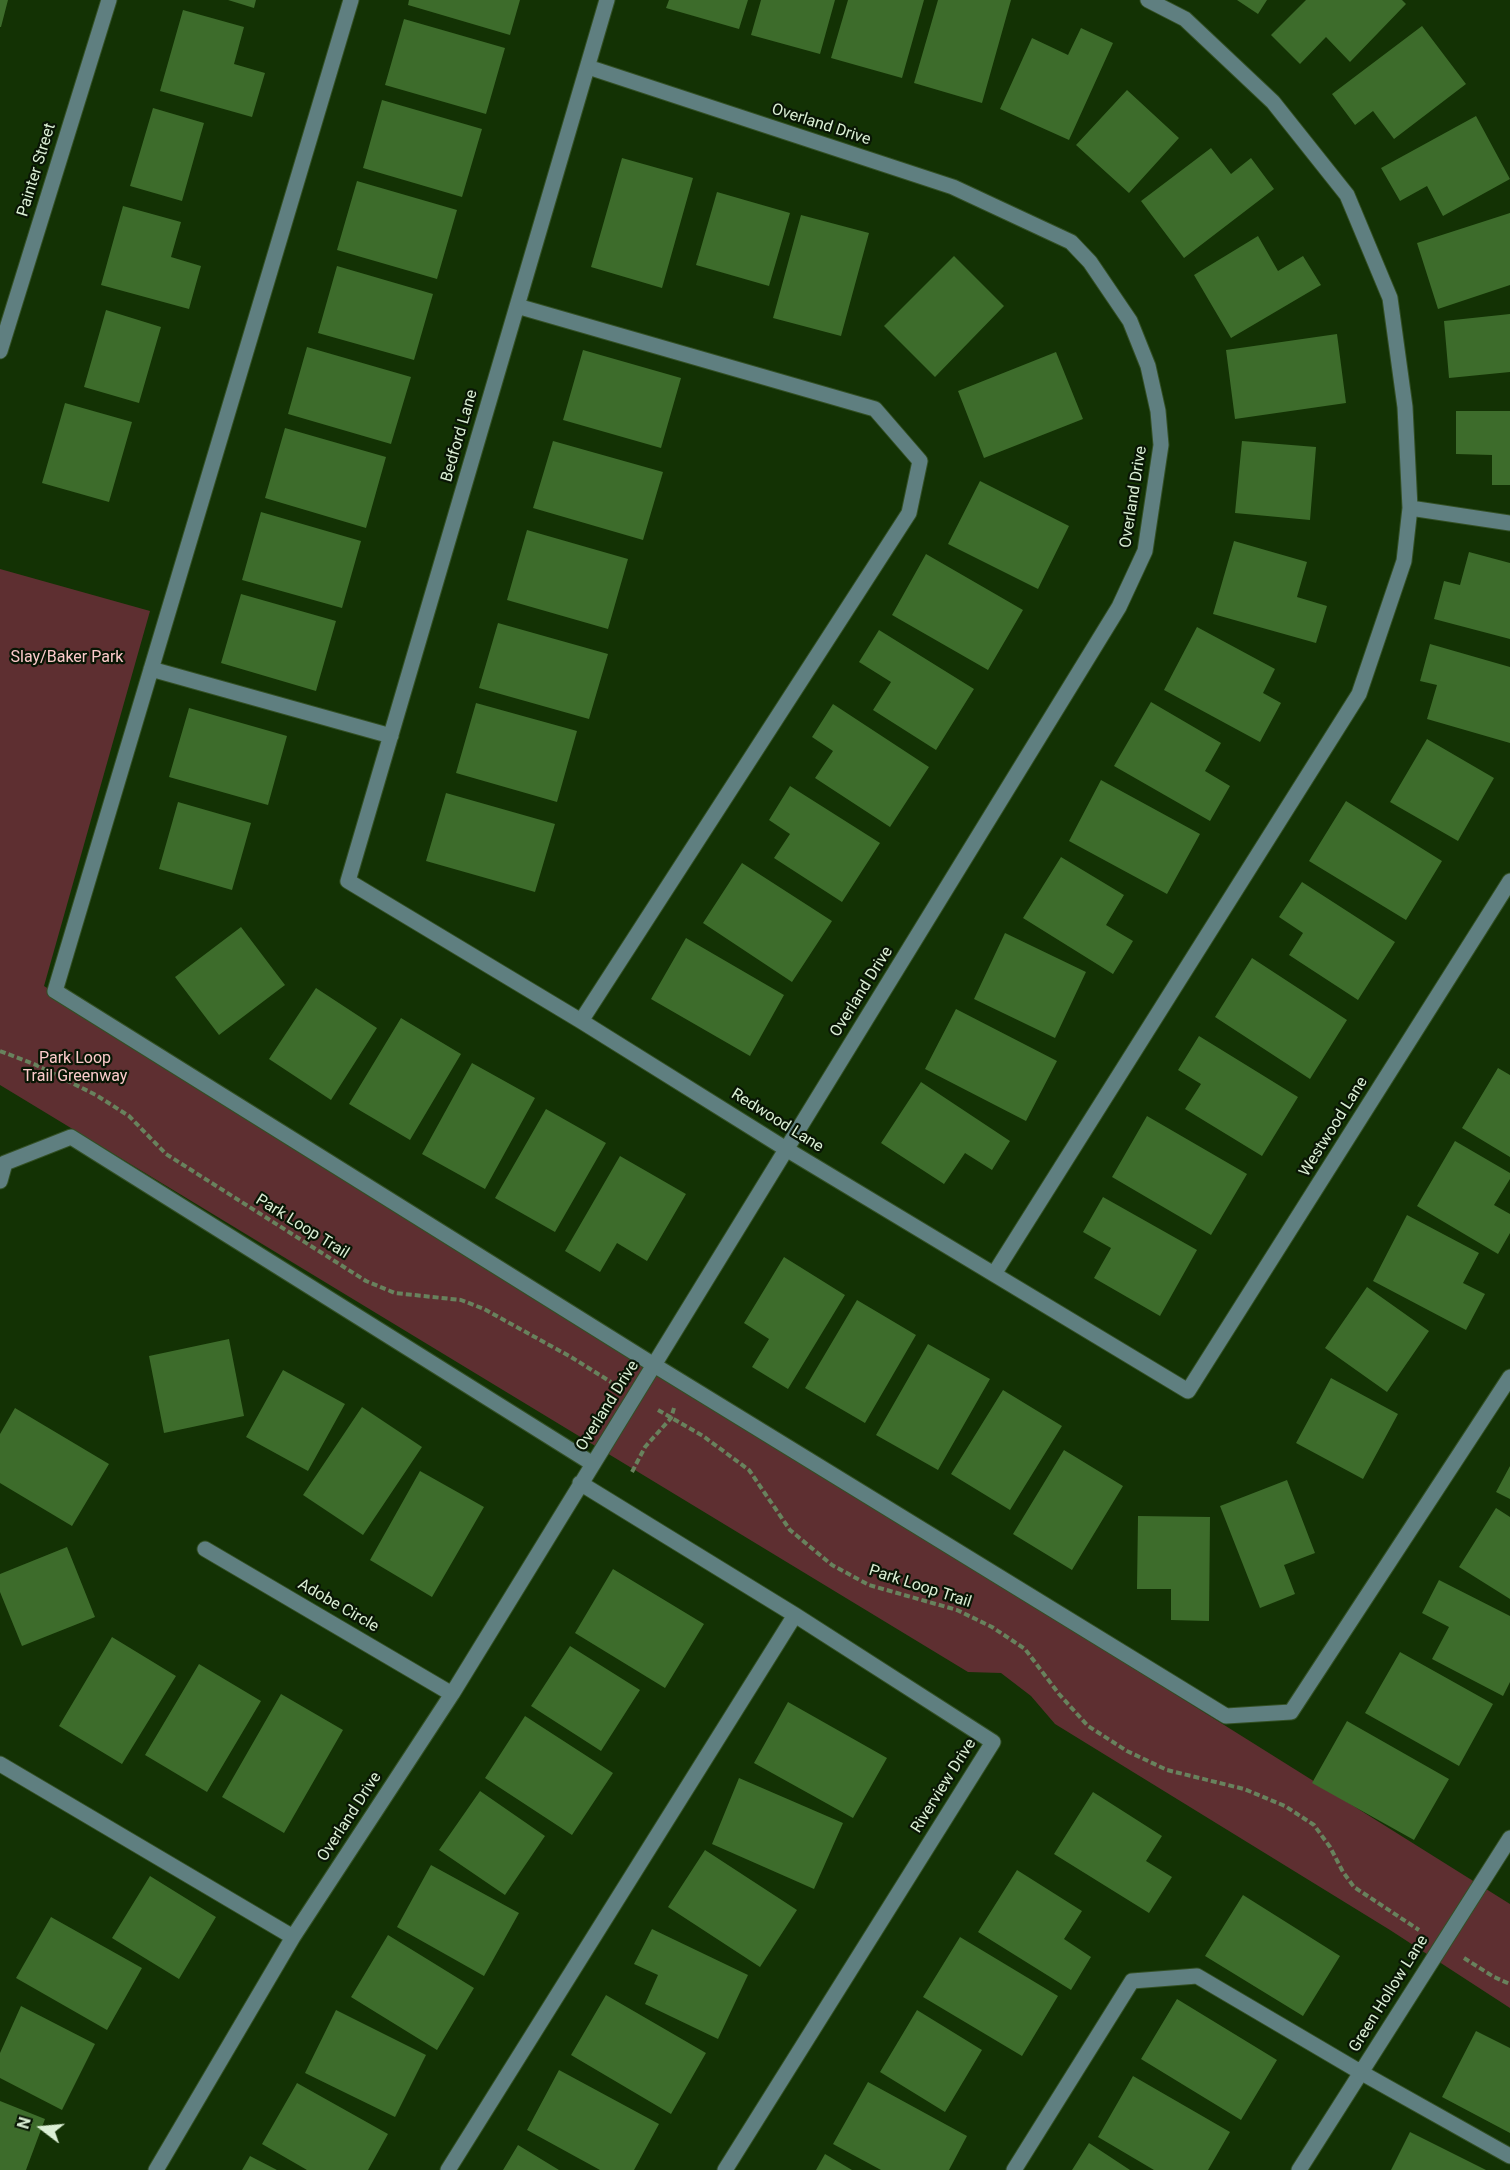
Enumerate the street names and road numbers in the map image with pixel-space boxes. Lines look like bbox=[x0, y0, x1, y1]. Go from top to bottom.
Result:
street label: Overland Drive bbox=[769, 100, 873, 150]
street label: Painter Street bbox=[14, 121, 60, 219]
street label: Bedford Lane bbox=[438, 388, 482, 484]
street label: Overland Drive bbox=[1116, 445, 1152, 549]
street label: Overland Drive bbox=[827, 943, 897, 1041]
street label: Westwood Lane bbox=[1296, 1074, 1372, 1180]
street label: Redwood Lane bbox=[727, 1085, 827, 1157]
street label: Park Loop Trail bbox=[252, 1191, 352, 1263]
street label: Overland Drive bbox=[573, 1357, 643, 1455]
street label: Park Loop Trail bbox=[866, 1561, 974, 1613]
street label: Adobe Circle bbox=[294, 1575, 382, 1637]
street label: Riverview Drive bbox=[907, 1735, 981, 1837]
street label: Overland Drive bbox=[314, 1769, 386, 1865]
street label: Green Hollow Lane bbox=[1345, 1932, 1433, 2056]

